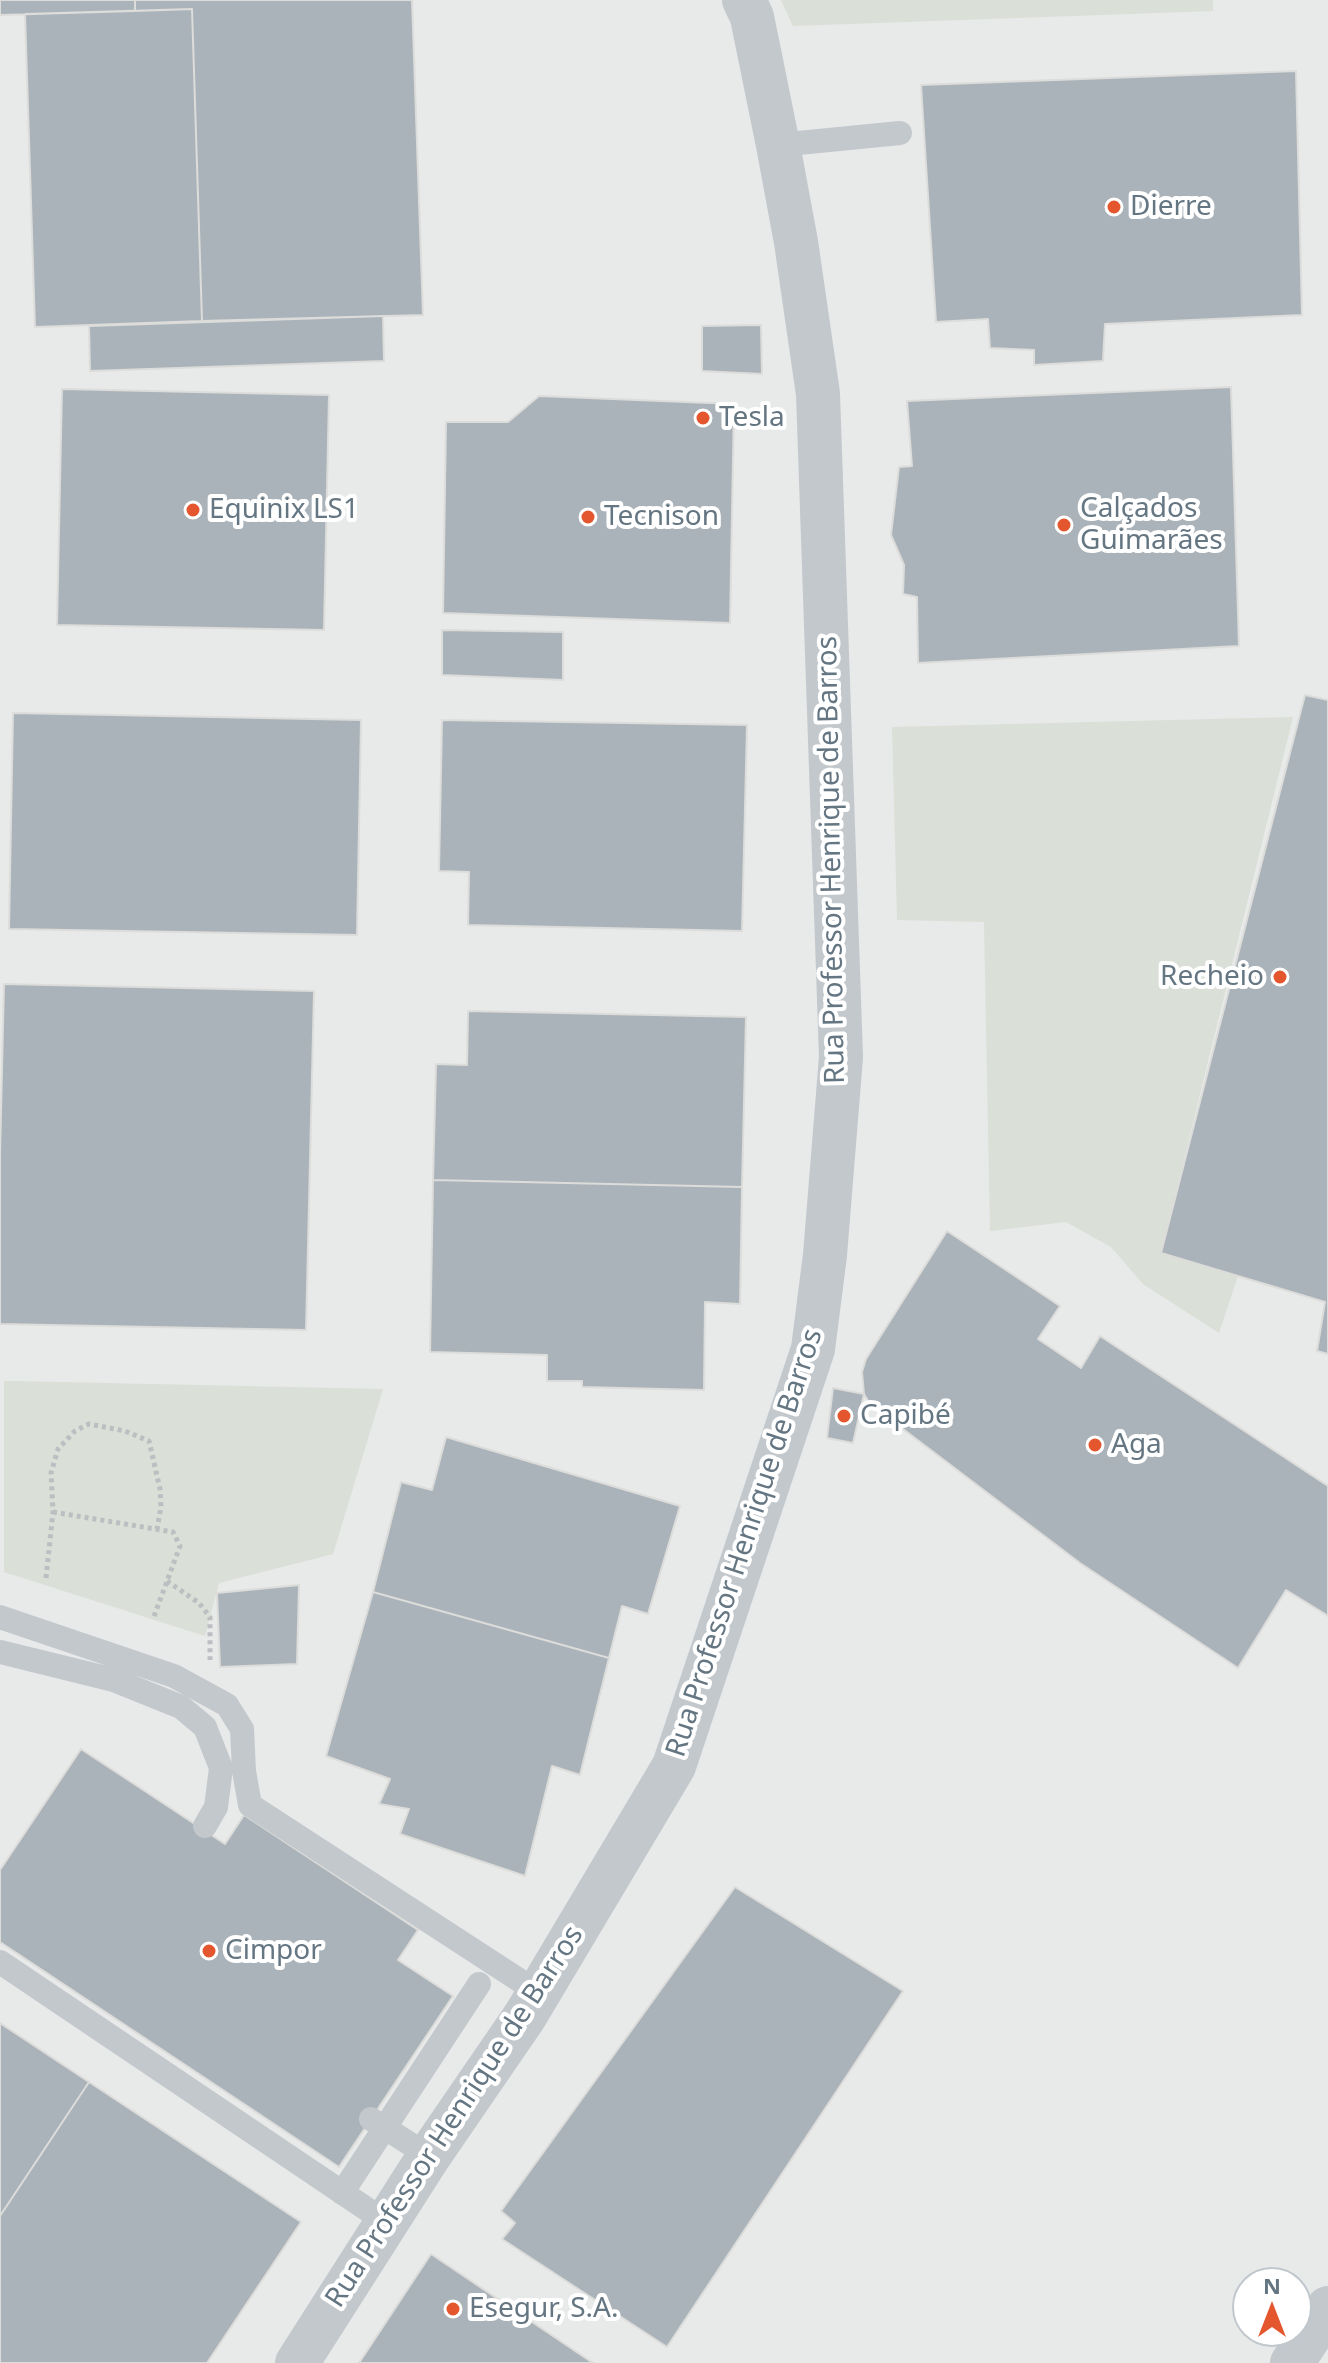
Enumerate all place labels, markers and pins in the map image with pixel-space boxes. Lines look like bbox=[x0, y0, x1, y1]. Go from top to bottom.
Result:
place label: Dierre bbox=[1130, 190, 1212, 224]
marker: Dierre bbox=[1105, 198, 1123, 216]
place label: Tesla bbox=[719, 401, 785, 435]
marker: Tesla bbox=[694, 409, 712, 427]
place label: Calçados Guimarães bbox=[1080, 492, 1223, 558]
place label: Equinix LS1 bbox=[209, 493, 359, 527]
place label: Tecnison bbox=[604, 500, 719, 534]
marker: Equinix LS1 bbox=[184, 501, 202, 519]
marker: Tecnison bbox=[579, 508, 597, 526]
marker: Calçados Guimarães bbox=[1055, 516, 1073, 534]
place label: Recheio bbox=[1160, 960, 1264, 994]
marker: Recheio bbox=[1271, 968, 1289, 986]
place label: Capibé bbox=[860, 1399, 951, 1433]
marker: Capibé bbox=[835, 1407, 853, 1425]
place label: Aga bbox=[1111, 1428, 1162, 1462]
marker: Aga bbox=[1086, 1436, 1104, 1454]
place label: Cimpor bbox=[225, 1934, 322, 1968]
marker: Cimpor bbox=[200, 1942, 218, 1960]
place label: Esegur, S.A. bbox=[469, 2292, 618, 2326]
marker: Esegur, S.A. bbox=[444, 2300, 462, 2318]

